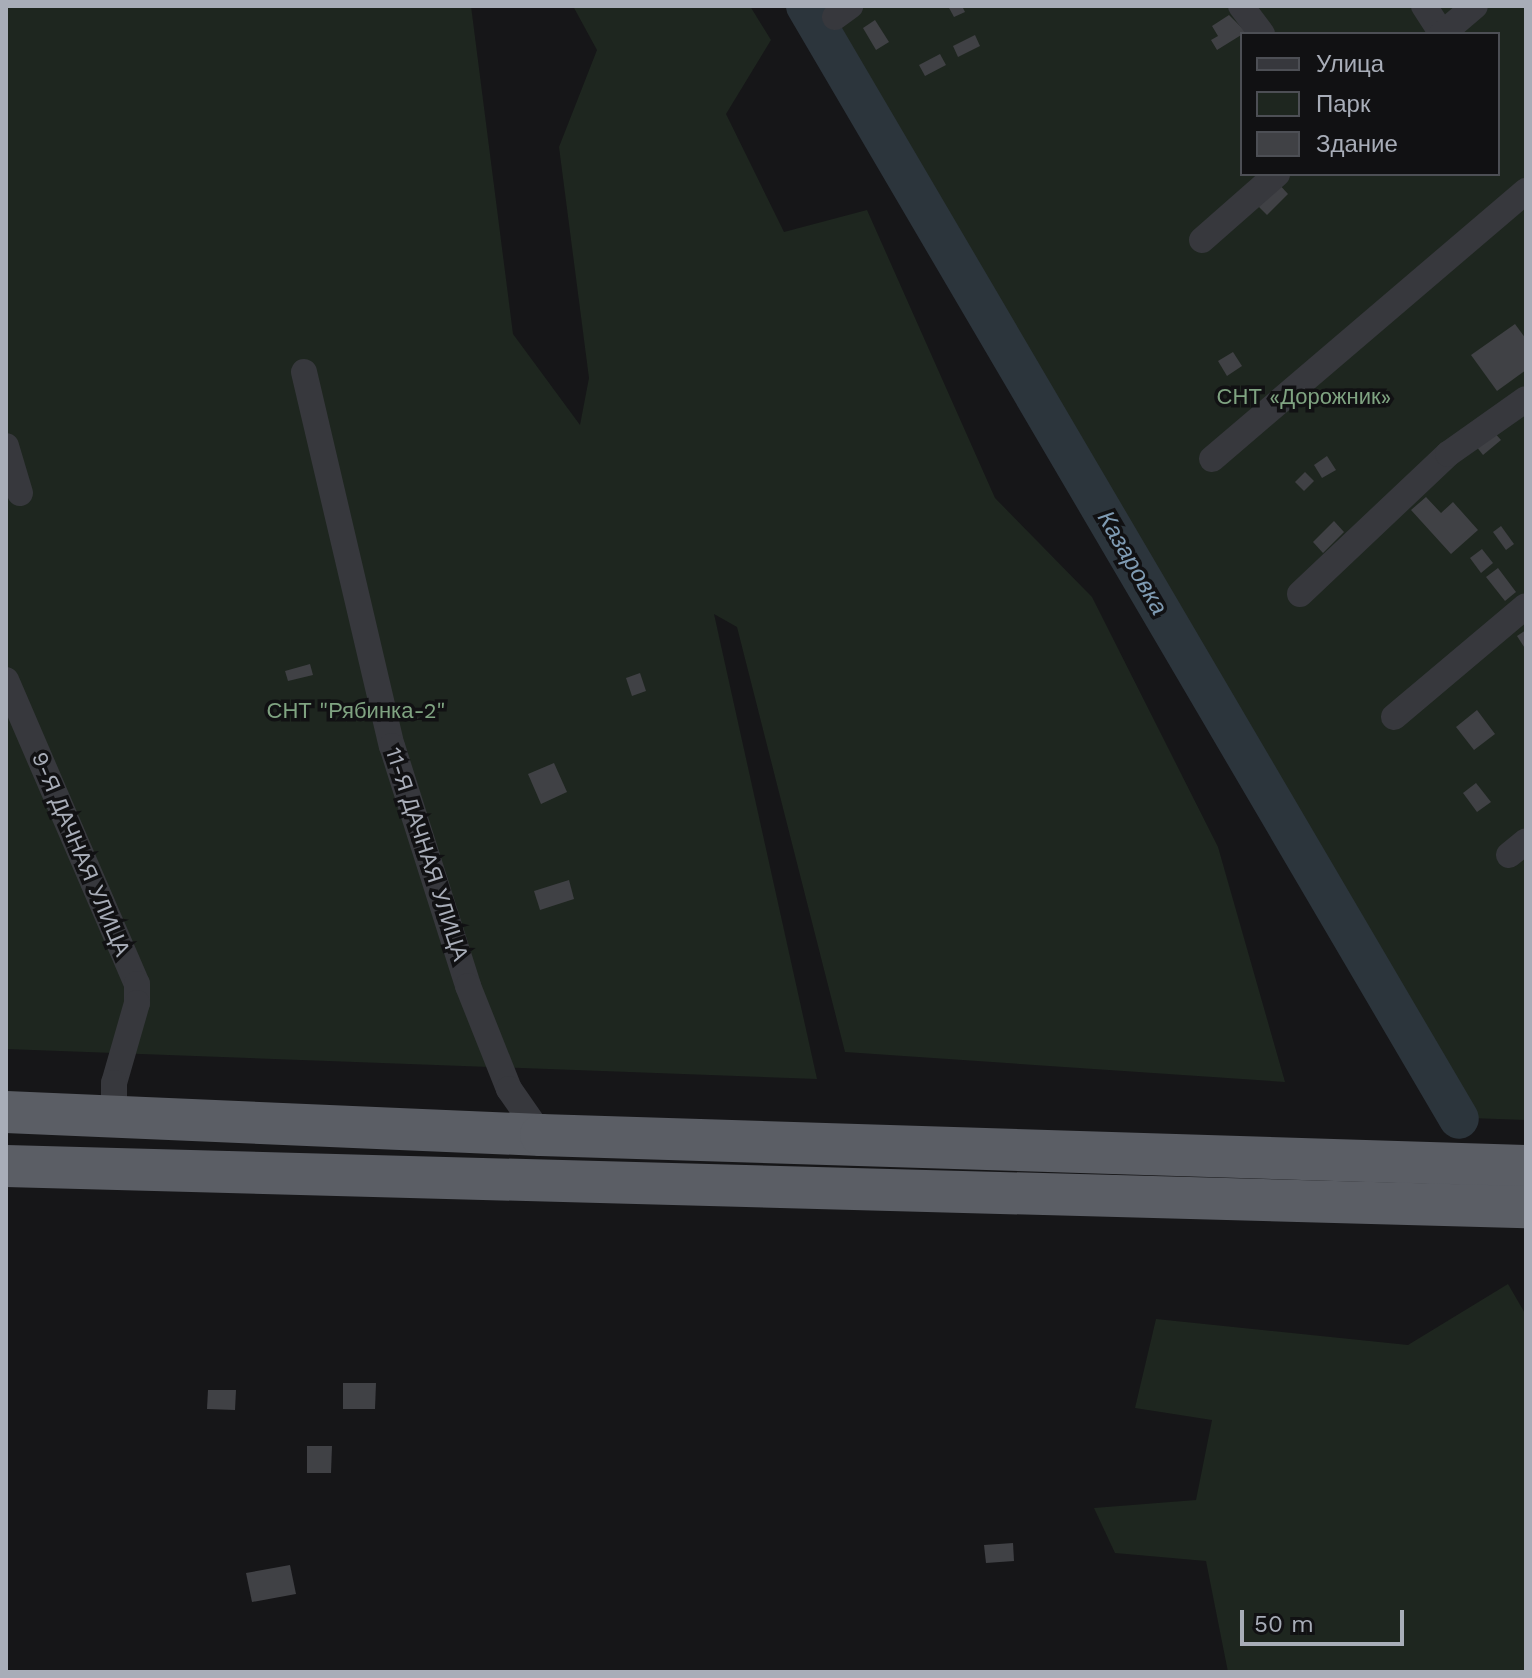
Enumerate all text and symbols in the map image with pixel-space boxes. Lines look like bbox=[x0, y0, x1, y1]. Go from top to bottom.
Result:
legend bbox=[1240, 32, 1500, 176]
text: Улица bbox=[1316, 50, 1384, 78]
text: Парк bbox=[1316, 90, 1370, 118]
text: Здание bbox=[1316, 130, 1398, 158]
park label: СНТ «Дорожник» bbox=[1217, 384, 1391, 410]
water label: Казаровка bbox=[1091, 506, 1173, 620]
park label: СНТ "Рябинка-2" bbox=[267, 698, 445, 724]
street label: 11-Я ДАЧНАЯ УЛИЦА bbox=[380, 744, 474, 964]
street label: 9-Я ДАЧНАЯ УЛИЦА bbox=[26, 748, 136, 960]
scale bar bbox=[1244, 1594, 1408, 1644]
text: 50 m bbox=[1254, 1610, 1314, 1638]

